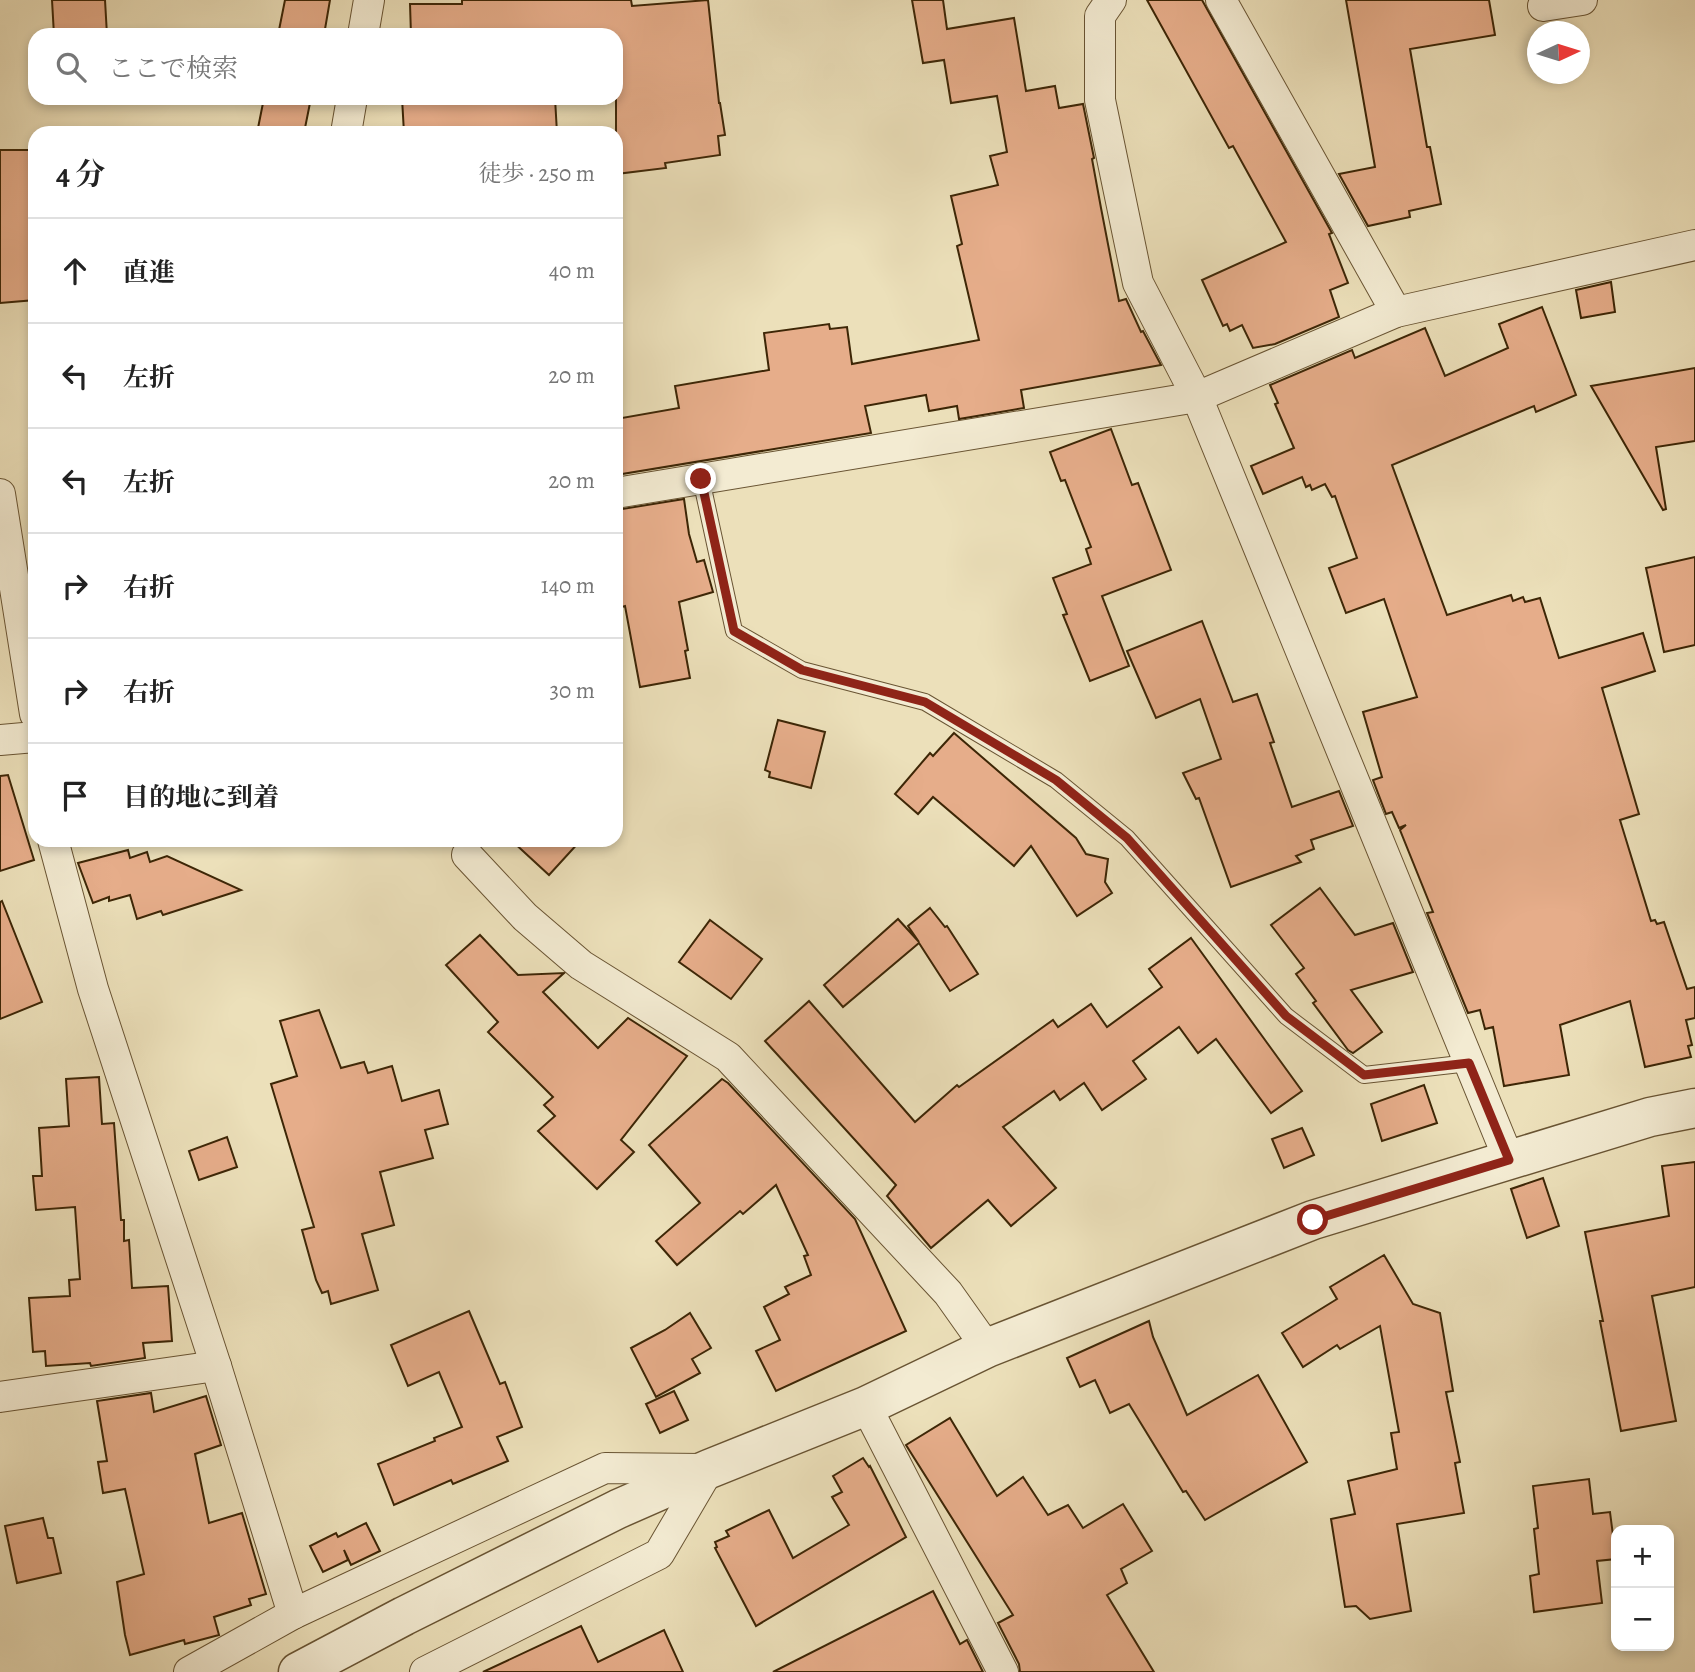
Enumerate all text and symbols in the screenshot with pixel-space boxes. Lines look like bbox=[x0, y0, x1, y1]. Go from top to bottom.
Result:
north arrow bbox=[1527, 21, 1590, 84]
search box bbox=[28, 28, 623, 105]
icon: search bbox=[52, 48, 90, 86]
text: ここで検索 bbox=[108, 51, 238, 86]
text: 4 分 bbox=[56, 154, 105, 194]
text: 徒歩 · 250 m bbox=[479, 158, 595, 189]
icon: ahead bbox=[56, 252, 94, 290]
text: 直進 bbox=[123, 255, 175, 290]
text: 40 m bbox=[549, 255, 595, 286]
icon: left bbox=[56, 357, 94, 395]
text: 左折 bbox=[123, 360, 175, 395]
text: 20 m bbox=[548, 360, 595, 391]
icon: left bbox=[56, 462, 94, 500]
route end bbox=[685, 463, 716, 494]
text: 左折 bbox=[123, 465, 175, 500]
text: 20 m bbox=[548, 465, 595, 496]
icon: right bbox=[56, 567, 94, 605]
text: 右折 bbox=[123, 570, 175, 605]
text: 140 m bbox=[541, 570, 595, 601]
icon: right bbox=[56, 672, 94, 710]
text: 右折 bbox=[123, 675, 175, 710]
text: 30 m bbox=[549, 675, 595, 706]
icon: arrive bbox=[56, 777, 94, 815]
text: 目的地に到着 bbox=[123, 780, 279, 815]
route start bbox=[1297, 1204, 1328, 1235]
map controls bbox=[1611, 1525, 1674, 1651]
button: + bbox=[1611, 1525, 1674, 1588]
button: − bbox=[1611, 1588, 1674, 1651]

